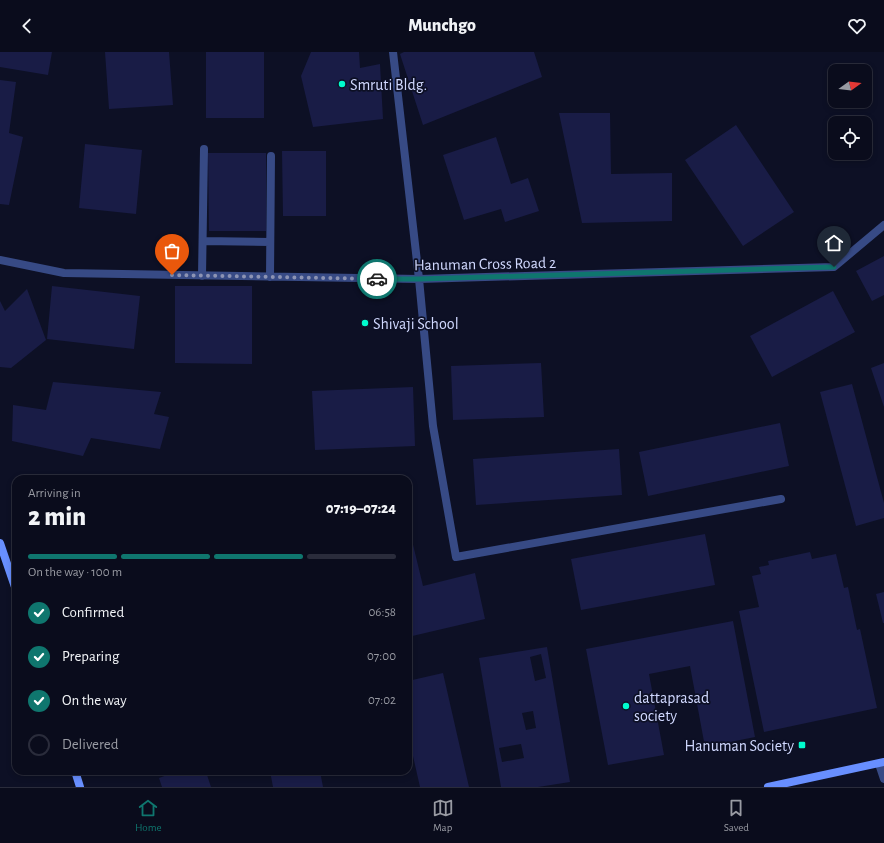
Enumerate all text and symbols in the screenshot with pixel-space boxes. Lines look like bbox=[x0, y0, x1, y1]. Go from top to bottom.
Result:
icon: back bbox=[16, 15, 38, 37]
icon: heart bbox=[846, 15, 868, 37]
text: Munchgo bbox=[408, 17, 476, 35]
north arrow bbox=[828, 64, 872, 108]
map controls bbox=[828, 64, 872, 160]
place label: Smruti Bldg. bbox=[350, 77, 427, 93]
marker: Smruti Bldg. bbox=[337, 79, 347, 89]
button: locate bbox=[828, 116, 872, 160]
pin bbox=[817, 226, 851, 267]
icon: home bbox=[823, 232, 845, 254]
pin bbox=[155, 234, 189, 275]
icon: bag bbox=[161, 240, 183, 262]
street label: Hanuman Cross Road 2 bbox=[414, 255, 556, 273]
courier bbox=[357, 259, 397, 299]
icon: car bbox=[366, 268, 388, 290]
place label: Shivaji School bbox=[373, 316, 459, 333]
marker: Shivaji School bbox=[360, 318, 370, 328]
text: Arriving in bbox=[28, 487, 81, 500]
text: 07:19–07:24 bbox=[326, 501, 396, 516]
text: 2 min bbox=[28, 504, 86, 530]
text: On the way · 100 m bbox=[28, 566, 122, 579]
icon: check bbox=[28, 602, 50, 624]
text: Confirmed bbox=[62, 605, 124, 620]
text: 06:58 bbox=[368, 606, 396, 619]
icon: check bbox=[28, 646, 50, 668]
text: Preparing bbox=[62, 649, 119, 664]
text: 07:00 bbox=[367, 650, 396, 663]
icon: check bbox=[28, 690, 50, 712]
place label: dattaprasad society bbox=[634, 690, 709, 725]
text: On the way bbox=[62, 693, 127, 708]
text: 07:02 bbox=[368, 694, 396, 707]
marker: dattaprasad society bbox=[621, 701, 631, 711]
text: Delivered bbox=[62, 737, 119, 752]
place label: Hanuman Society bbox=[685, 738, 794, 755]
marker: Hanuman Society bbox=[797, 740, 807, 750]
tab: Home bbox=[135, 797, 162, 834]
tab: Map bbox=[432, 797, 454, 834]
tab: Saved bbox=[724, 797, 749, 834]

